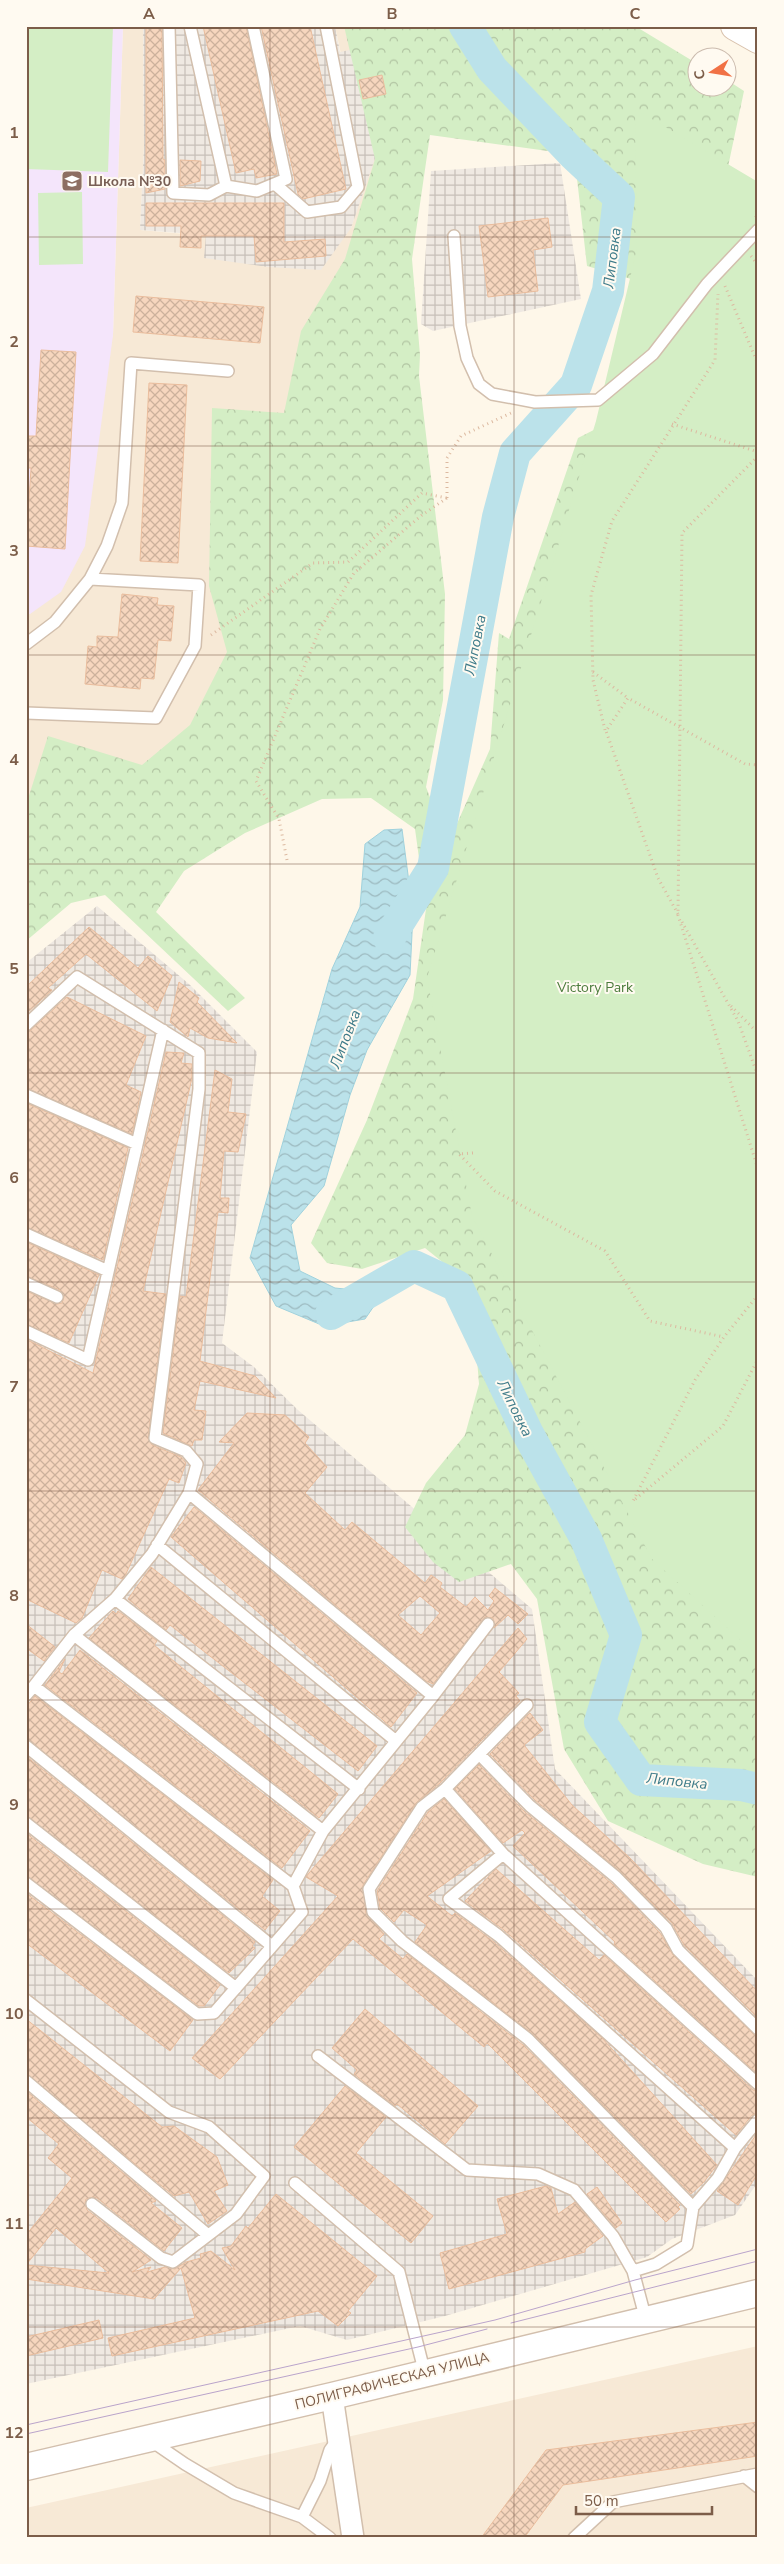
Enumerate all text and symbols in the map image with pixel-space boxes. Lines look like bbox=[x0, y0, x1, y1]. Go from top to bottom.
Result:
text: A bbox=[143, 3, 155, 25]
text: B bbox=[386, 3, 398, 25]
text: C bbox=[630, 3, 641, 25]
north arrow bbox=[686, 48, 736, 98]
text: С bbox=[689, 67, 710, 81]
text: 1 bbox=[9, 122, 19, 144]
school or university icon: Школа №30 bbox=[60, 169, 84, 193]
place label: Школа №30 bbox=[88, 172, 171, 191]
water label: Липовка bbox=[598, 226, 626, 291]
text: 2 bbox=[9, 331, 19, 353]
text: 3 bbox=[9, 540, 19, 562]
water label: Липовка bbox=[459, 613, 491, 678]
text: 4 bbox=[9, 749, 19, 771]
text: 5 bbox=[9, 958, 19, 980]
park label: Victory Park bbox=[556, 978, 634, 997]
water label: Липовка bbox=[324, 1007, 365, 1072]
text: 6 bbox=[9, 1167, 19, 1189]
water label: Липовка bbox=[492, 1375, 537, 1440]
text: 7 bbox=[9, 1376, 19, 1398]
text: 8 bbox=[9, 1585, 19, 1607]
water label: Липовка bbox=[644, 1768, 709, 1794]
text: 9 bbox=[9, 1794, 19, 1816]
text: 10 bbox=[4, 2003, 24, 2025]
text: 11 bbox=[4, 2213, 24, 2235]
street label: ПОЛИГРАФИЧЕСКАЯ УЛИЦА bbox=[293, 2348, 491, 2414]
text: 12 bbox=[4, 2422, 24, 2444]
scale bar bbox=[576, 2484, 713, 2516]
text: 50 m bbox=[584, 2491, 619, 2511]

